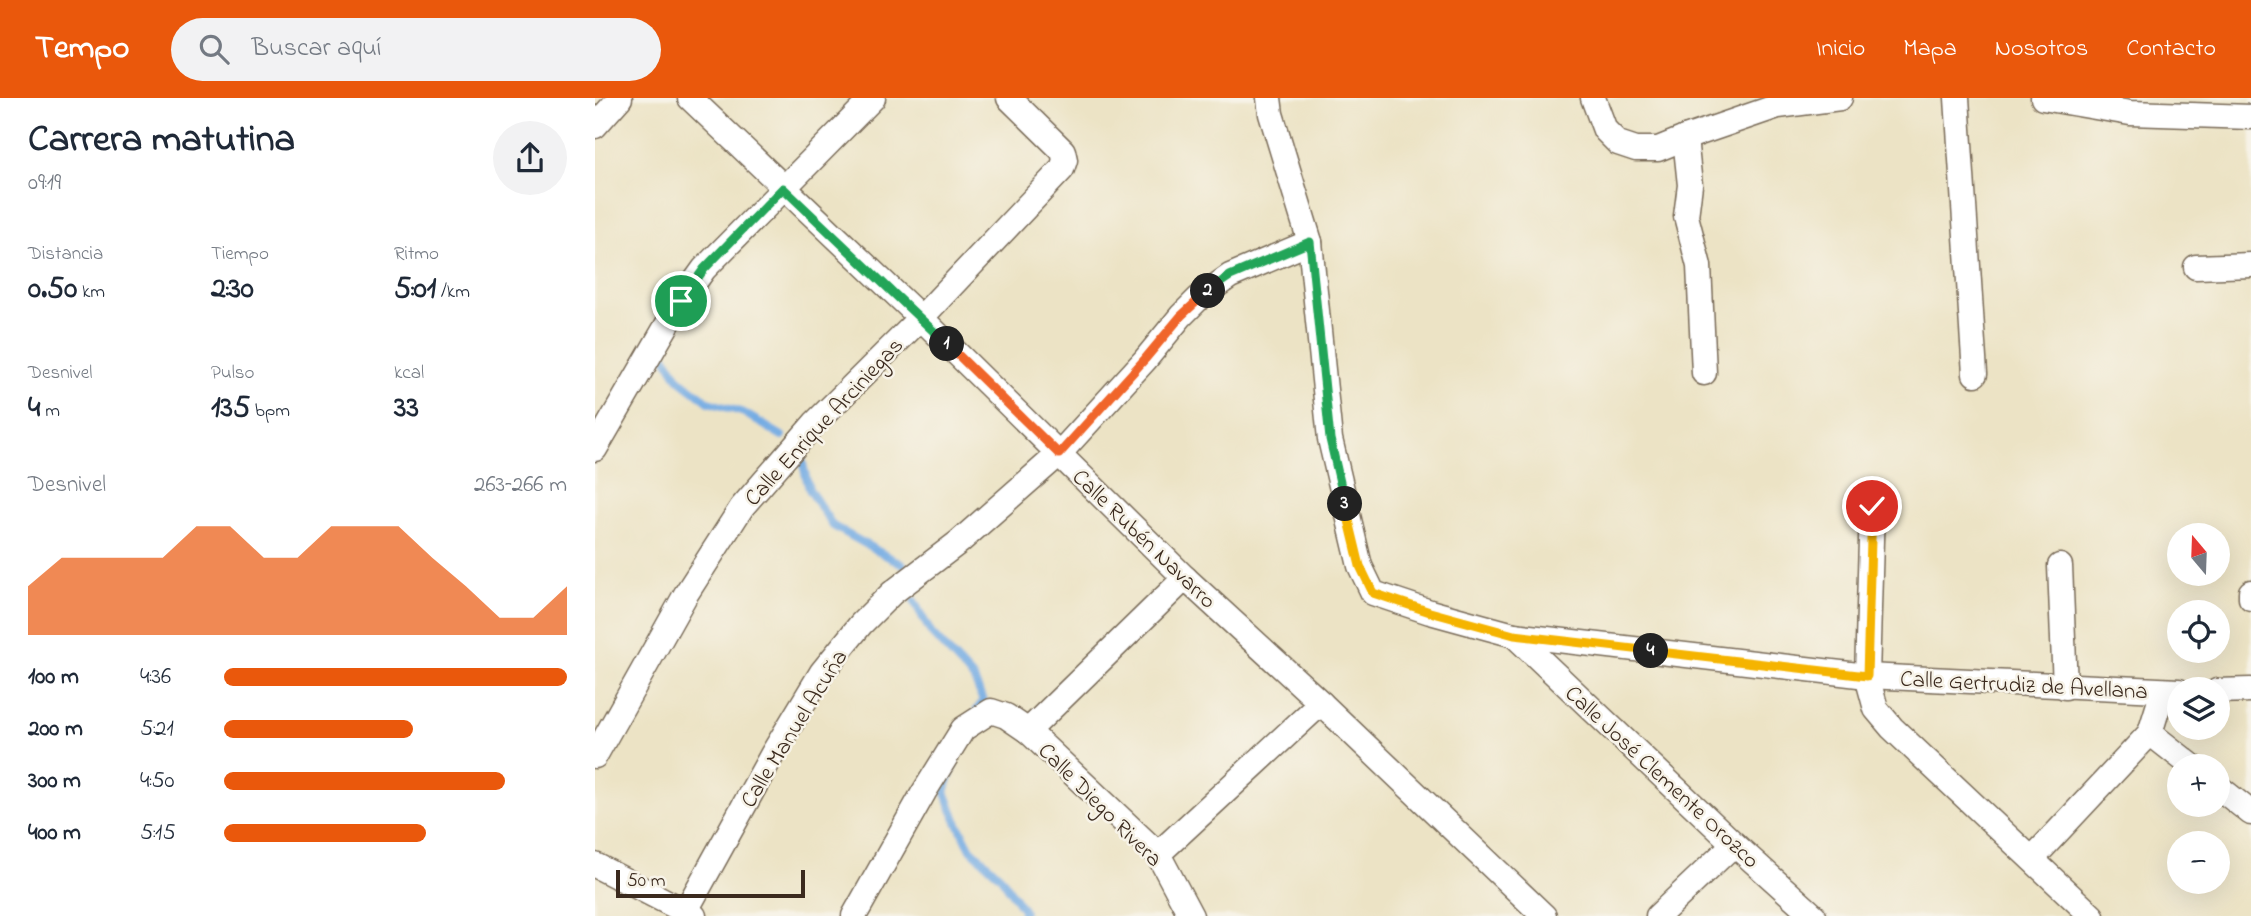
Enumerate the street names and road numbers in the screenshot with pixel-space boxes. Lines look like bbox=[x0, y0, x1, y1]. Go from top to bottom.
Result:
street label: Calle Enrique Arciniegas bbox=[738, 331, 913, 515]
street label: Calle Rubén Navarro bbox=[1064, 462, 1223, 618]
street label: Calle Manuel Acuña bbox=[733, 644, 857, 815]
street label: Calle Gertrudiz de Avellana bbox=[1899, 664, 2149, 709]
street label: Calle José Clemente Orozco bbox=[1556, 679, 1766, 877]
street label: Calle Diego Rivera bbox=[1029, 736, 1169, 876]

